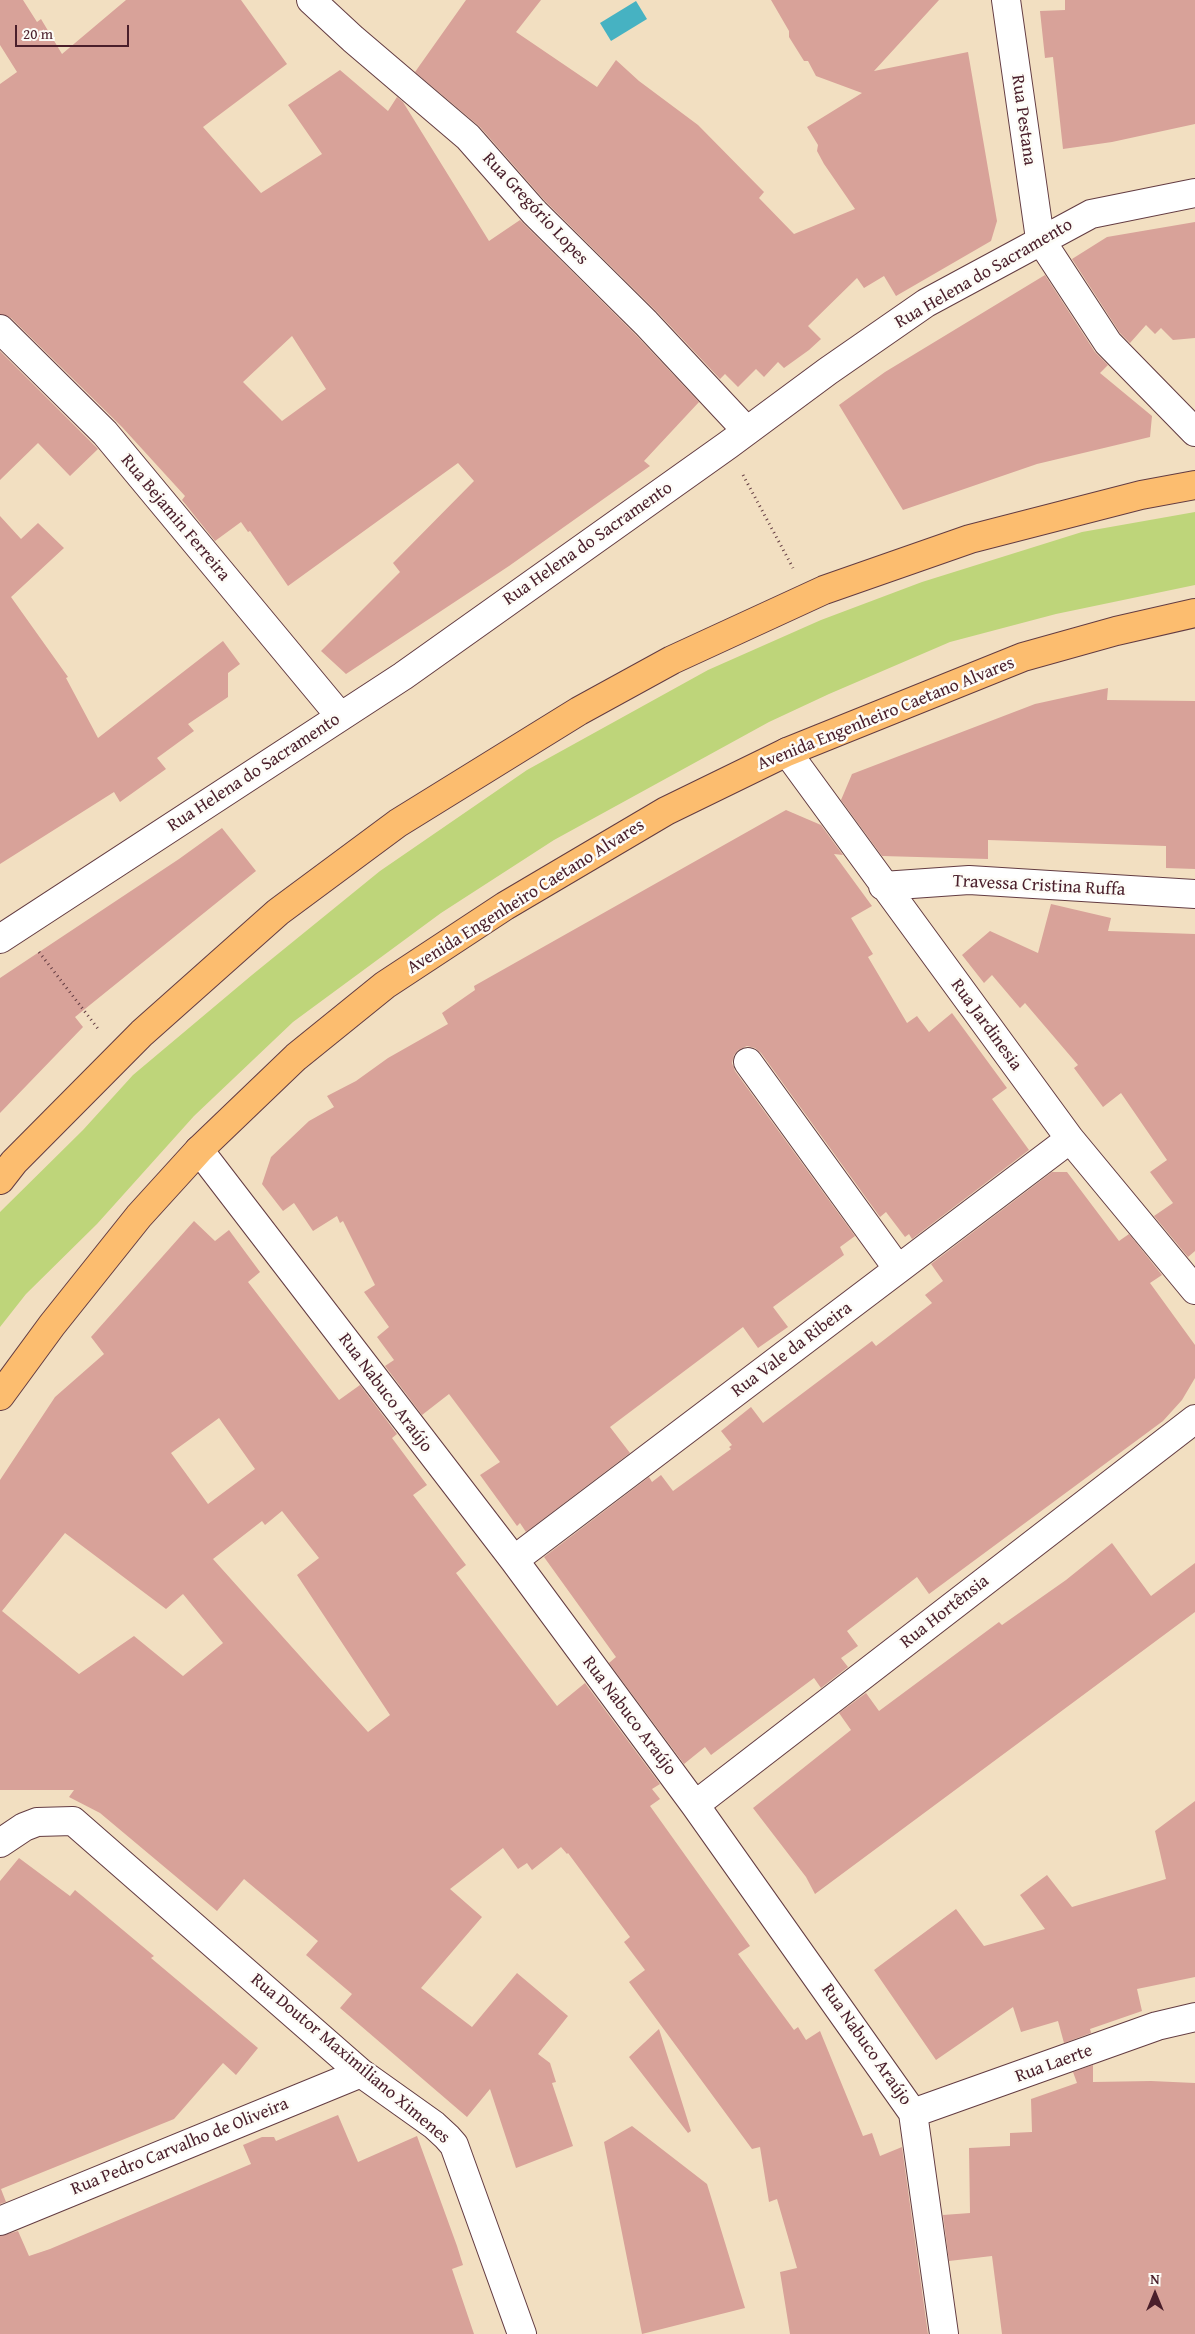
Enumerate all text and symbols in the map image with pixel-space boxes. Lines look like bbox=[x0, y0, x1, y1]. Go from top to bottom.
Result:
scale bar bbox=[18, 15, 131, 47]
text: 20 m bbox=[23, 23, 53, 44]
street label: Rua Pestana bbox=[1006, 73, 1040, 167]
street label: Rua Gregório Lopes bbox=[477, 148, 593, 270]
street label: Rua Helena do Sacramento bbox=[891, 214, 1077, 334]
street label: Rua Bejamin Ferreira bbox=[116, 450, 234, 586]
street label: Rua Helena do Sacramento bbox=[499, 477, 677, 611]
street label: Avenida Engenheiro Caetano Alvares bbox=[754, 652, 1018, 776]
street label: Rua Helena do Sacramento bbox=[164, 709, 344, 837]
street label: Avenida Engenheiro Caetano Alvares bbox=[403, 815, 649, 979]
street label: Travessa Cristina Ruffa bbox=[952, 871, 1126, 901]
street label: Rua Jardinesia bbox=[946, 975, 1026, 1075]
street label: Rua Vale da Ribeira bbox=[727, 1298, 857, 1402]
street label: Rua Nabuco Araújo bbox=[333, 1329, 437, 1457]
street label: Rua Hortênsia bbox=[896, 1571, 994, 1653]
street label: Rua Nabuco Araújo bbox=[577, 1652, 681, 1780]
street label: Rua Doutor Maximiliano Ximenes bbox=[246, 1969, 454, 2149]
street label: Rua Nabuco Araújo bbox=[816, 1980, 916, 2110]
street label: Rua Laerte bbox=[1012, 2040, 1096, 2088]
street label: Rua Pedro Carvalho de Oliveira bbox=[68, 2093, 292, 2201]
north arrow bbox=[1130, 2269, 1180, 2319]
text: N bbox=[1150, 2269, 1160, 2289]

